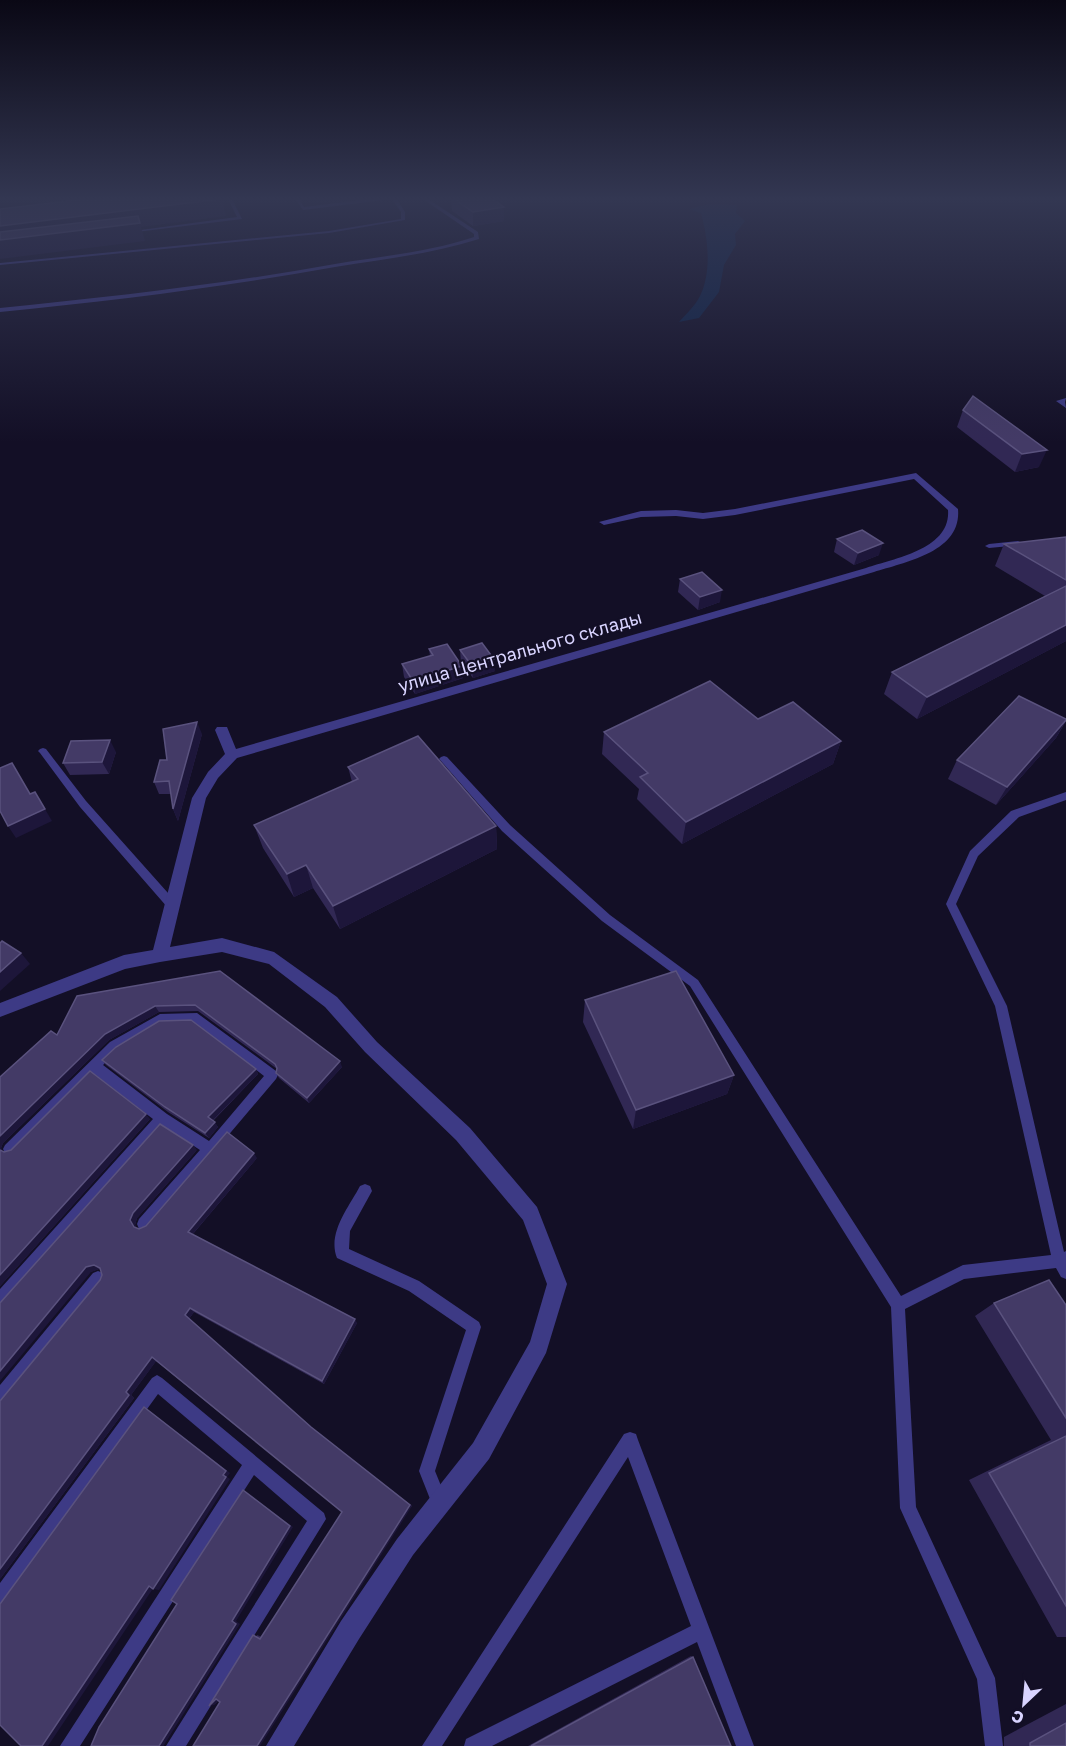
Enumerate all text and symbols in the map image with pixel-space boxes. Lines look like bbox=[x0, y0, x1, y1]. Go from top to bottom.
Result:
street label: улица Центрального склады bbox=[395, 606, 644, 696]
north arrow bbox=[994, 1674, 1054, 1734]
text: С bbox=[1008, 1706, 1027, 1729]

